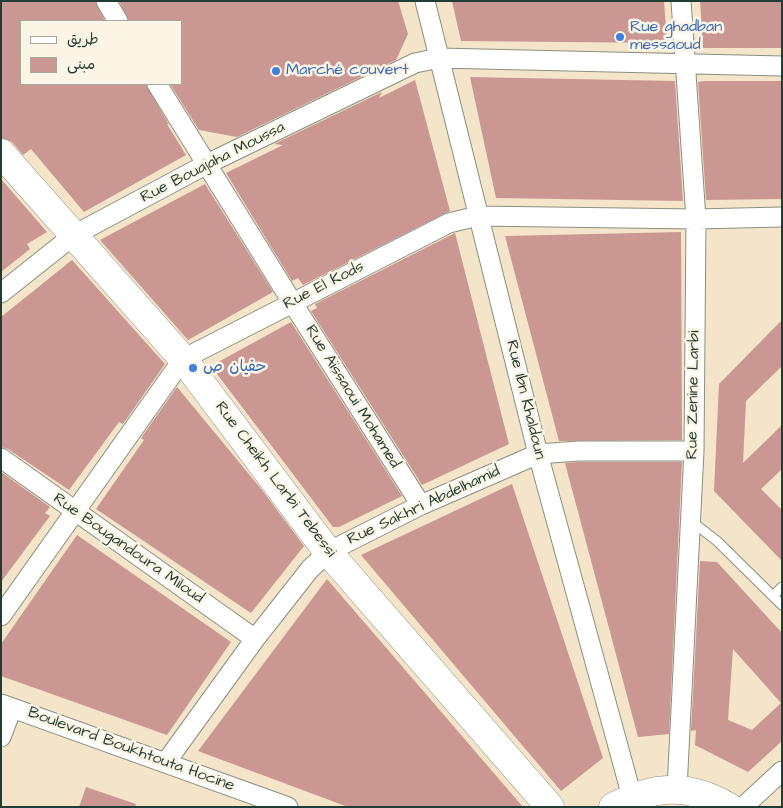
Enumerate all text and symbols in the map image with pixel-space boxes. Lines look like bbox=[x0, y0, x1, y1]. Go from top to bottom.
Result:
place label: Rue ghadban messaoud bbox=[630, 18, 722, 56]
legend bbox=[20, 20, 182, 85]
text: طريق bbox=[67, 29, 99, 50]
marker: Rue ghadban messaoud bbox=[614, 31, 626, 43]
text: مبنى bbox=[67, 54, 95, 75]
place label: Marché couvert bbox=[286, 61, 409, 81]
marker: Marché couvert bbox=[270, 65, 282, 77]
street label: Rue Bouajaha Moussa bbox=[138, 118, 288, 208]
street label: Rue El Kods bbox=[280, 257, 368, 315]
street label: Rue Aïssaoui Mohamed bbox=[300, 322, 404, 472]
street label: Rue Zenine Larbi bbox=[683, 330, 705, 460]
street label: Rue Ibn Khaldoun bbox=[501, 338, 549, 462]
place label: حفيان ص bbox=[203, 358, 267, 378]
marker: حفيان ص bbox=[187, 362, 199, 374]
street label: Rue Cheikh Larbi Tebessi bbox=[210, 398, 340, 562]
street label: Rue Sakhri Abdelhamid bbox=[345, 462, 503, 550]
street label: Rue Bougandoura Miloud bbox=[49, 490, 207, 608]
street label: Boulevard Boukhtouta Hocine bbox=[25, 704, 237, 796]

